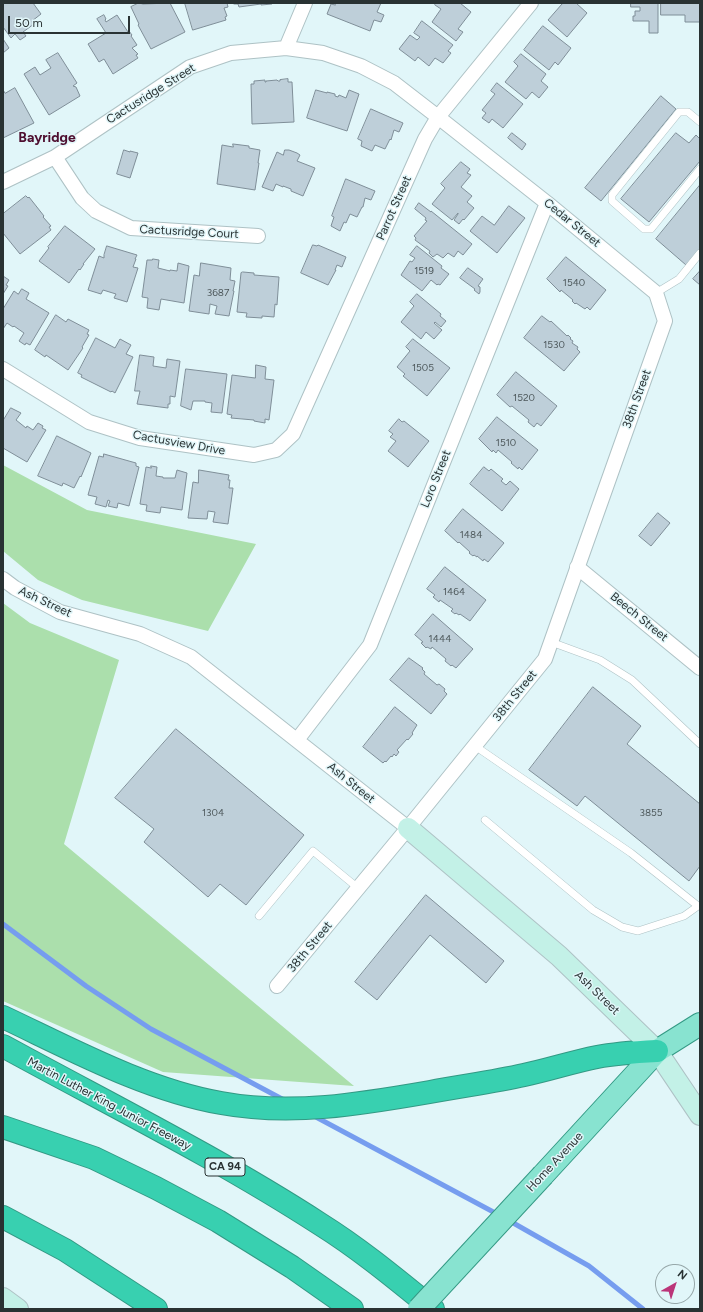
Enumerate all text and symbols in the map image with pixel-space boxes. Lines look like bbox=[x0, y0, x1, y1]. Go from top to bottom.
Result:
scale bar bbox=[10, 8, 132, 34]
text: 50 m bbox=[15, 16, 43, 30]
street label: Cactusridge Street bbox=[104, 61, 198, 127]
district label: Bayridge bbox=[18, 130, 76, 146]
street label: Parrot Street bbox=[373, 173, 415, 243]
street label: Cedar Street bbox=[541, 196, 603, 250]
street label: Cactusridge Court bbox=[139, 222, 239, 242]
house number: 1519 bbox=[414, 265, 434, 277]
house number: 1540 bbox=[563, 277, 585, 289]
house number: 3687 bbox=[207, 287, 229, 299]
house number: 1530 bbox=[543, 339, 565, 351]
house number: 1505 bbox=[412, 362, 434, 374]
street label: 38th Street bbox=[620, 368, 654, 430]
house number: 1520 bbox=[513, 392, 535, 404]
street label: Cactusview Drive bbox=[132, 428, 226, 458]
house number: 1510 bbox=[496, 437, 516, 449]
street label: Loro Street bbox=[418, 448, 454, 510]
house number: 1484 bbox=[460, 529, 482, 541]
street label: Ash Street bbox=[16, 583, 74, 621]
house number: 1464 bbox=[443, 586, 465, 598]
street label: Beech Street bbox=[607, 589, 671, 645]
house number: 1444 bbox=[429, 633, 451, 645]
street label: 38th Street bbox=[490, 667, 540, 725]
street label: Ash Street bbox=[324, 759, 378, 807]
house number: 1304 bbox=[202, 807, 224, 819]
house number: 3855 bbox=[639, 807, 663, 819]
street label: 38th Street bbox=[285, 919, 335, 975]
street label: Ash Street bbox=[572, 968, 622, 1018]
street label: Martin Luther King Junior Freeway bbox=[25, 1055, 193, 1153]
street label: Home Avenue bbox=[524, 1129, 586, 1195]
road number: CA 94 bbox=[205, 1158, 245, 1176]
north arrow bbox=[655, 1264, 695, 1304]
text: N bbox=[675, 1267, 690, 1283]

